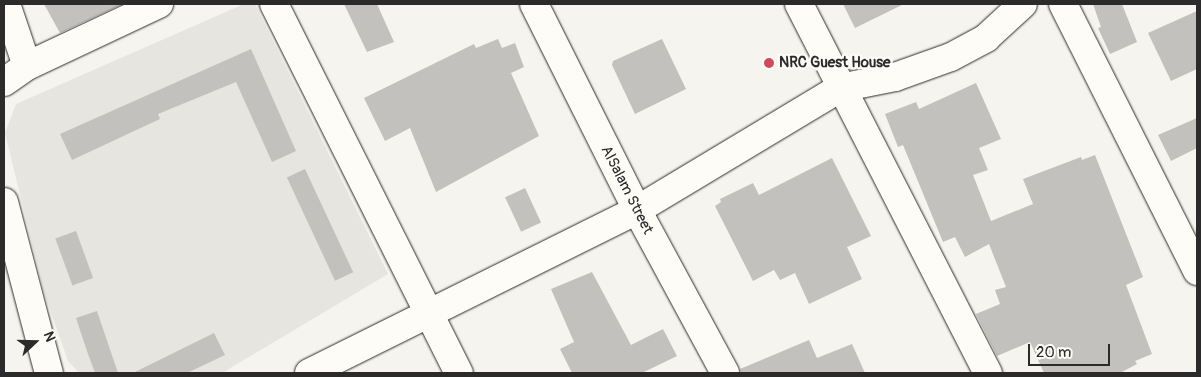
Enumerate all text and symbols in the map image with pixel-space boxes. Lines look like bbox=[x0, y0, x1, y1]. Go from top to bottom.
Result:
place label: NRC Guest House bbox=[779, 54, 890, 72]
marker: NRC Guest House bbox=[763, 57, 775, 69]
street label: AlSalam Street bbox=[597, 143, 657, 237]
north arrow bbox=[10, 317, 60, 367]
text: N bbox=[40, 329, 59, 344]
scale bar bbox=[1031, 334, 1114, 366]
text: 20 m bbox=[1036, 343, 1071, 362]

